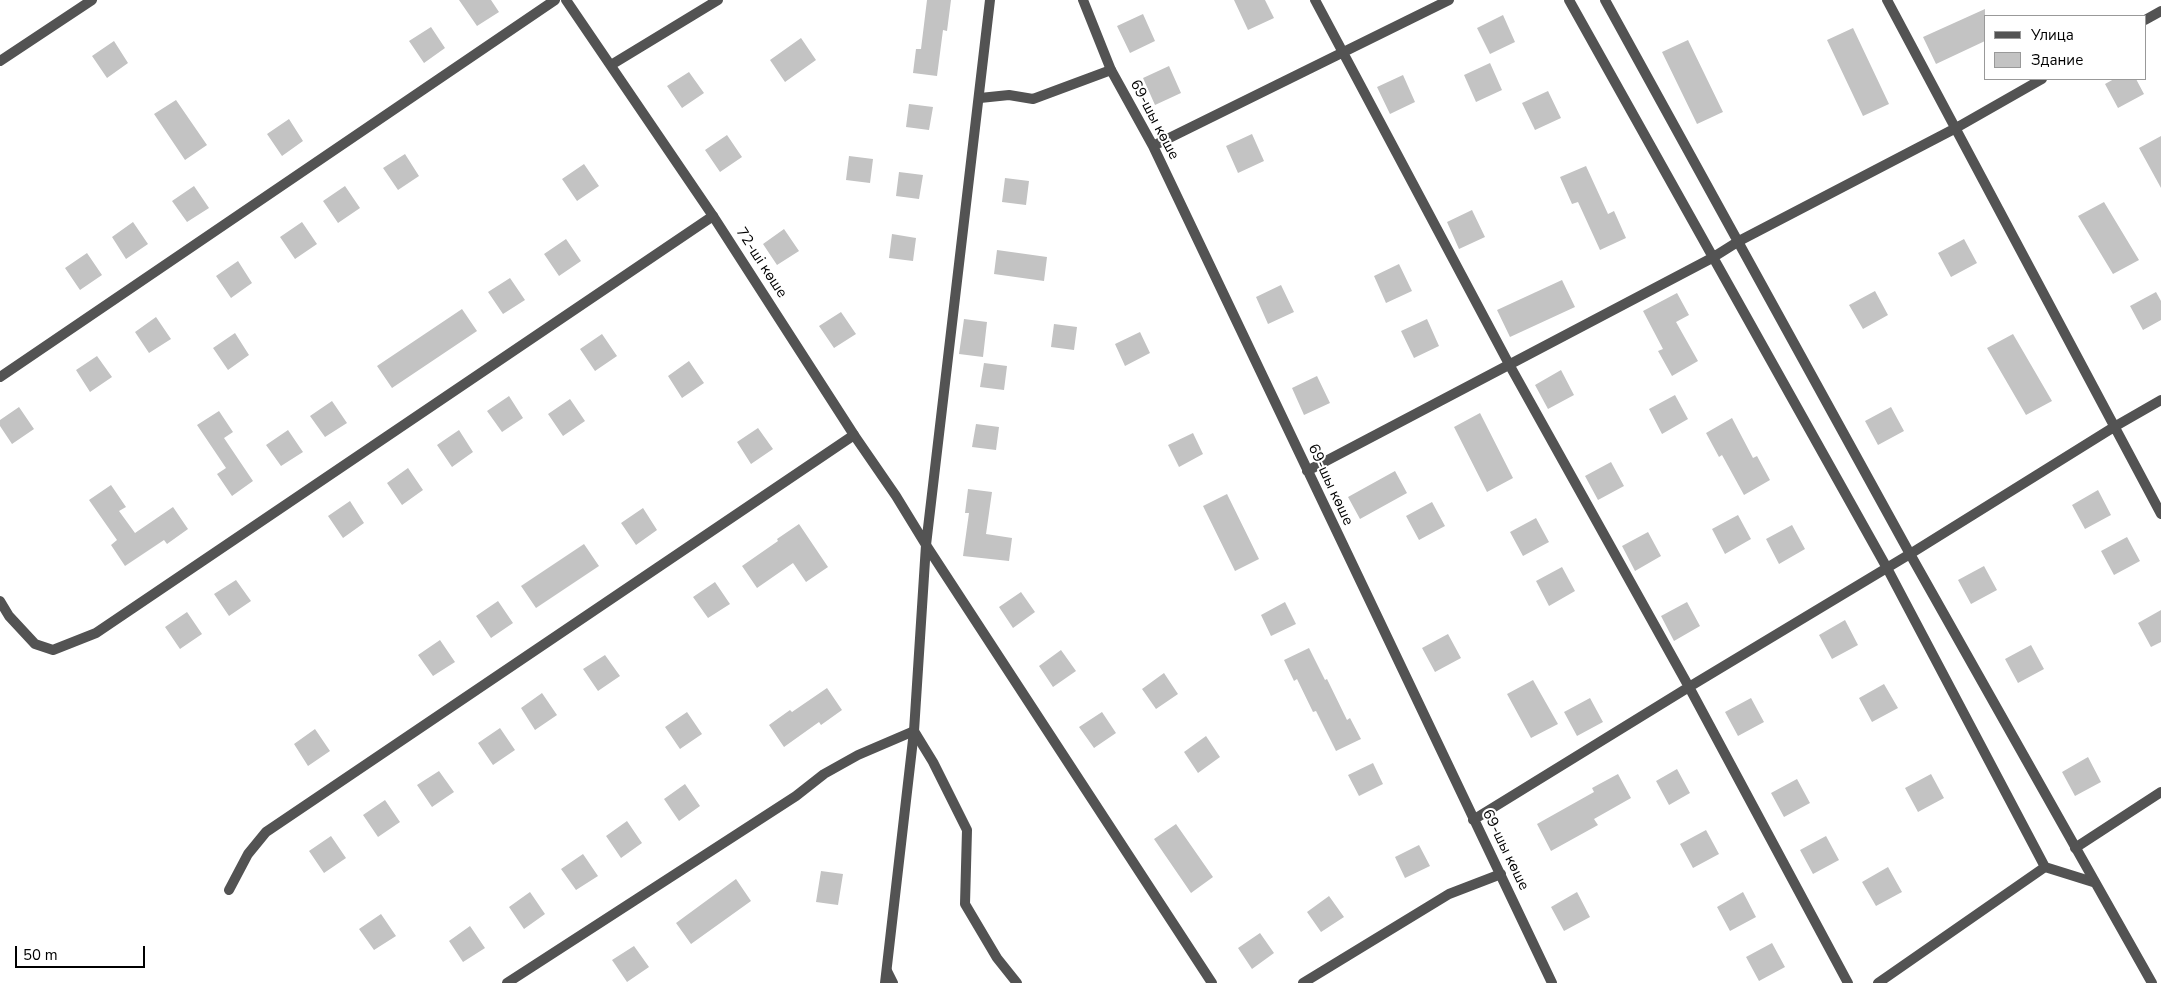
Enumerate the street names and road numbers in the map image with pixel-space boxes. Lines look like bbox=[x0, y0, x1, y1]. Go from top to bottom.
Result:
street label: 69-шы көше bbox=[1125, 77, 1183, 163]
street label: 72-ші көше bbox=[732, 224, 790, 302]
street label: 69-шы көше bbox=[1303, 441, 1357, 529]
street label: 69-шы көше bbox=[1478, 807, 1532, 893]

